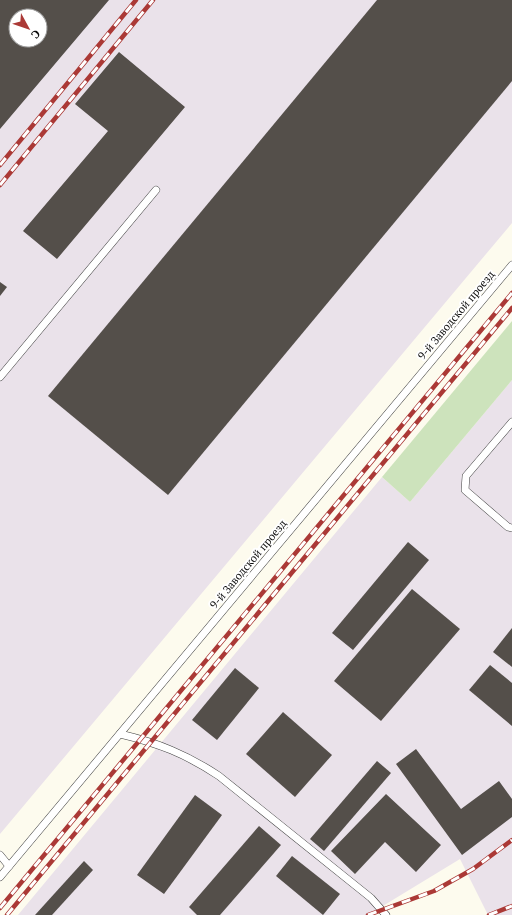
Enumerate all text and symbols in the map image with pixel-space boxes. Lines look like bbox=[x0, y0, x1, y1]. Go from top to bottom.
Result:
north arrow bbox=[8, 8, 48, 48]
text: С bbox=[28, 27, 43, 42]
street label: 9-й Заводской проезд bbox=[415, 268, 497, 362]
street label: 9-й Заводской проезд bbox=[207, 517, 289, 611]

